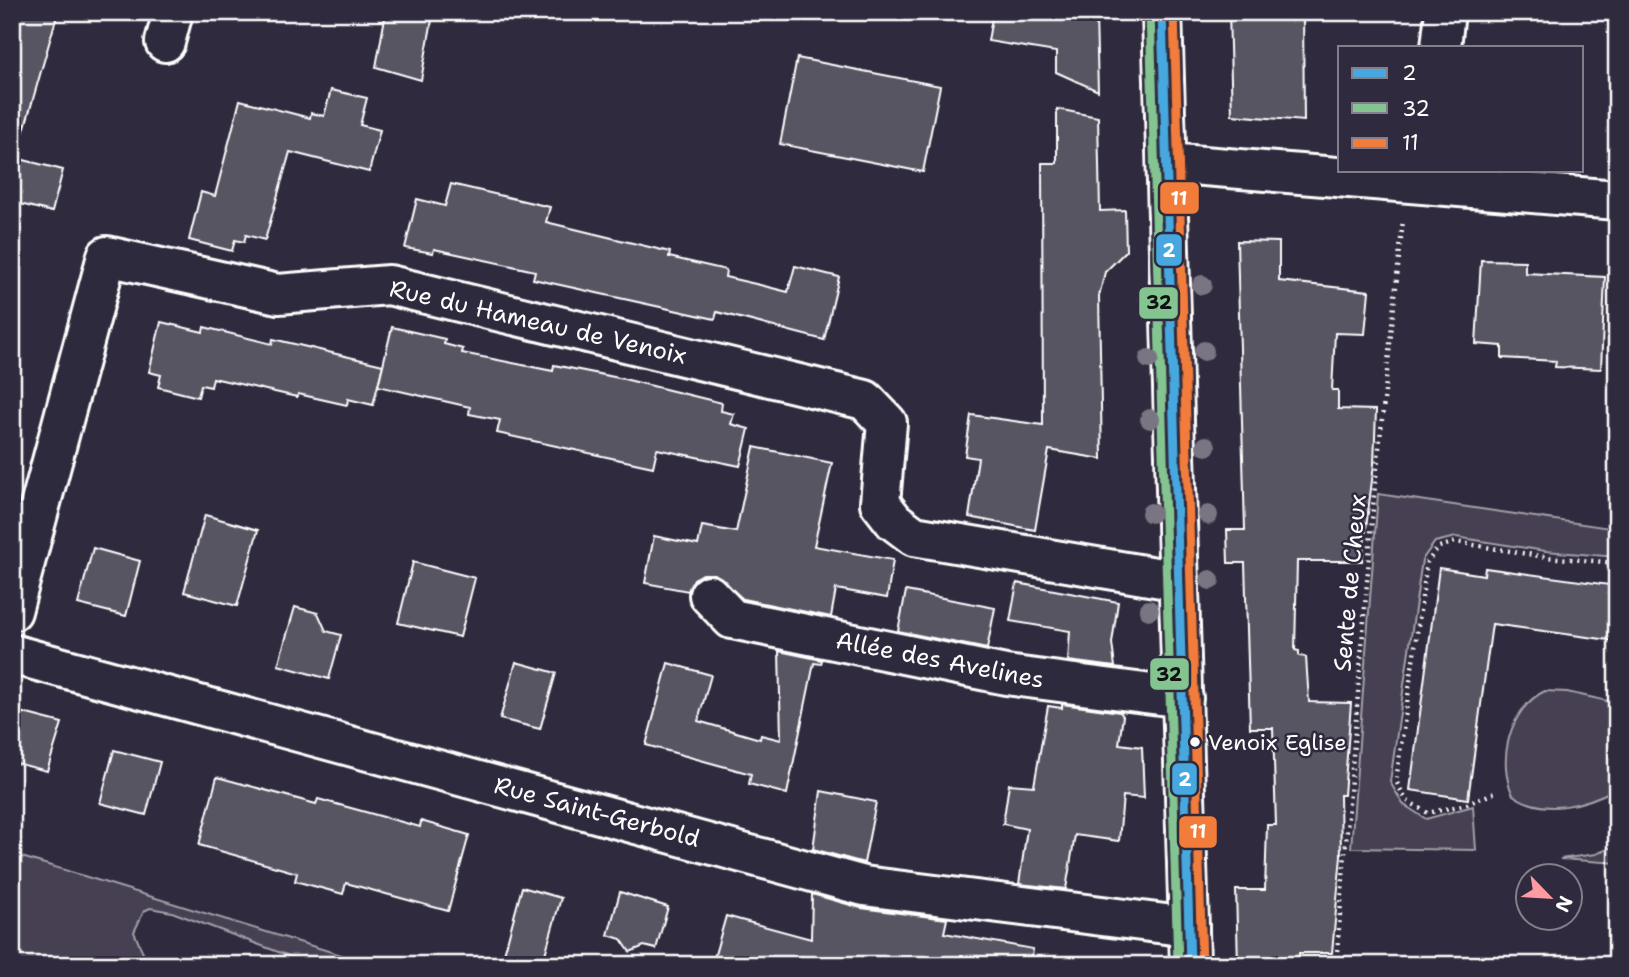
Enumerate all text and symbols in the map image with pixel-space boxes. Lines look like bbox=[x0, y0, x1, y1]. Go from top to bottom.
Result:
legend bbox=[1338, 46, 1584, 172]
text: 2 bbox=[1402, 59, 1417, 87]
text: 32 bbox=[1402, 95, 1430, 123]
text: 11 bbox=[1402, 129, 1419, 157]
line badge: 11 bbox=[1159, 181, 1200, 215]
text: 11 bbox=[1171, 186, 1187, 211]
line badge: 2 bbox=[1155, 233, 1183, 267]
text: 2 bbox=[1162, 238, 1176, 263]
street label: Rue du Hameau de Venoix bbox=[386, 272, 690, 372]
line badge: 32 bbox=[1138, 286, 1179, 320]
text: 32 bbox=[1146, 290, 1172, 315]
street label: Sente de Cheux bbox=[1326, 493, 1374, 673]
street label: Allée des Avelines bbox=[833, 624, 1047, 696]
line badge: 32 bbox=[1149, 657, 1190, 691]
text: 32 bbox=[1156, 662, 1182, 687]
place label: Venoix Eglise bbox=[1208, 728, 1347, 757]
marker: Venoix Eglise bbox=[1188, 735, 1202, 749]
line badge: 2 bbox=[1171, 762, 1198, 796]
text: 2 bbox=[1178, 767, 1192, 792]
street label: Rue Saint-Gerbold bbox=[491, 769, 703, 855]
line badge: 11 bbox=[1178, 815, 1218, 849]
text: 11 bbox=[1190, 819, 1206, 844]
north arrow bbox=[1514, 862, 1584, 932]
text: N bbox=[1549, 892, 1578, 916]

